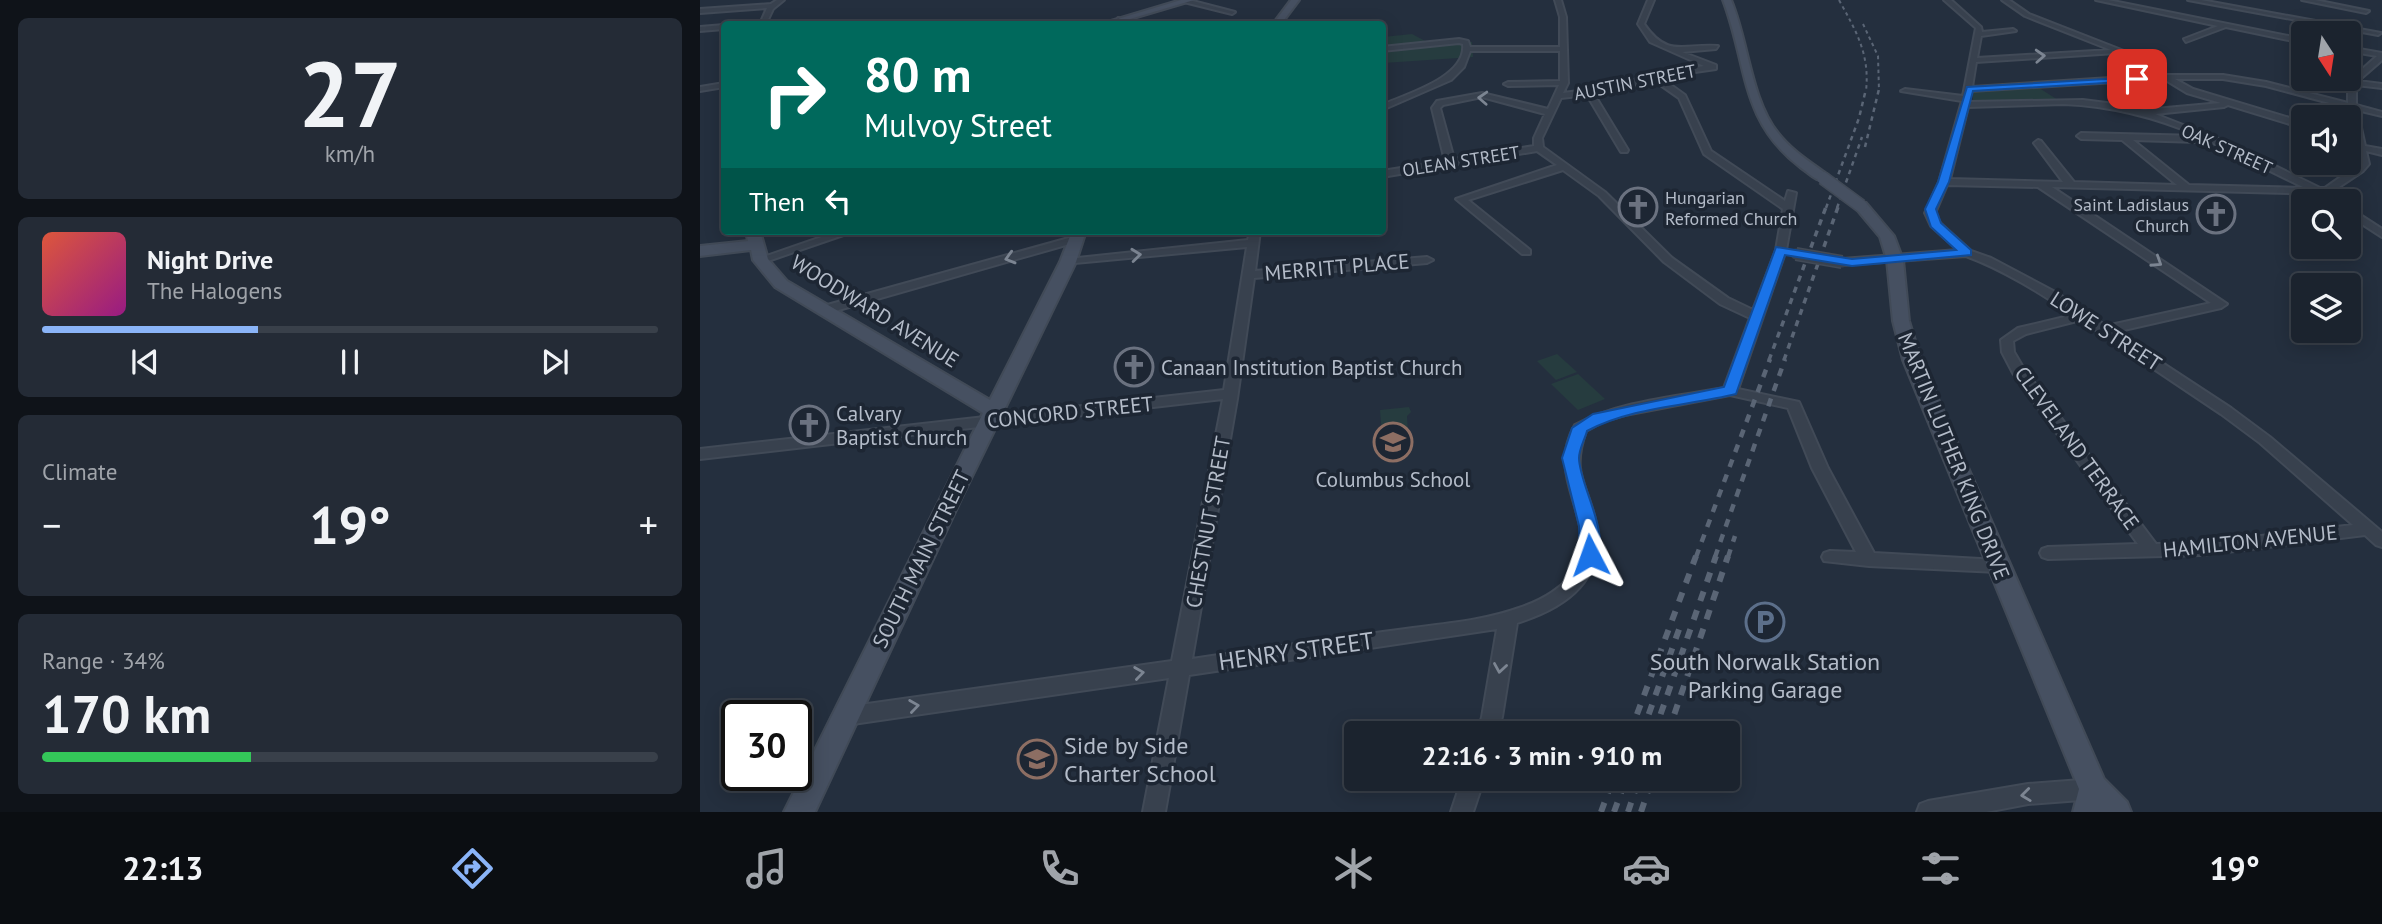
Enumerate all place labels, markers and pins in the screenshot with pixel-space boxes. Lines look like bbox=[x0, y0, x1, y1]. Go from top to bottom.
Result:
pin bbox=[2107, 49, 2167, 109]
church icon: Hungarian Reformed Church bbox=[1617, 186, 1659, 228]
place label: Hungarian Reformed Church bbox=[1665, 186, 1797, 230]
place label: Saint Ladislaus Church bbox=[2074, 193, 2189, 237]
church icon: Saint Ladislaus Church bbox=[2195, 193, 2237, 235]
church icon: Canaan Institution Baptist Church bbox=[1113, 346, 1155, 388]
place label: Canaan Institution Baptist Church bbox=[1161, 354, 1462, 381]
place label: Calvary Baptist Church bbox=[836, 400, 967, 451]
church icon: Calvary Baptist Church bbox=[788, 404, 830, 446]
school or university icon: Columbus School bbox=[1372, 421, 1414, 463]
place label: Columbus School bbox=[1316, 466, 1470, 493]
parking icon: South Norwalk Station Parking Garage bbox=[1744, 601, 1786, 643]
place label: South Norwalk Station Parking Garage bbox=[1650, 646, 1880, 705]
place label: Side by Side Charter School bbox=[1064, 730, 1216, 789]
school or university icon: Side by Side Charter School bbox=[1016, 738, 1058, 780]

